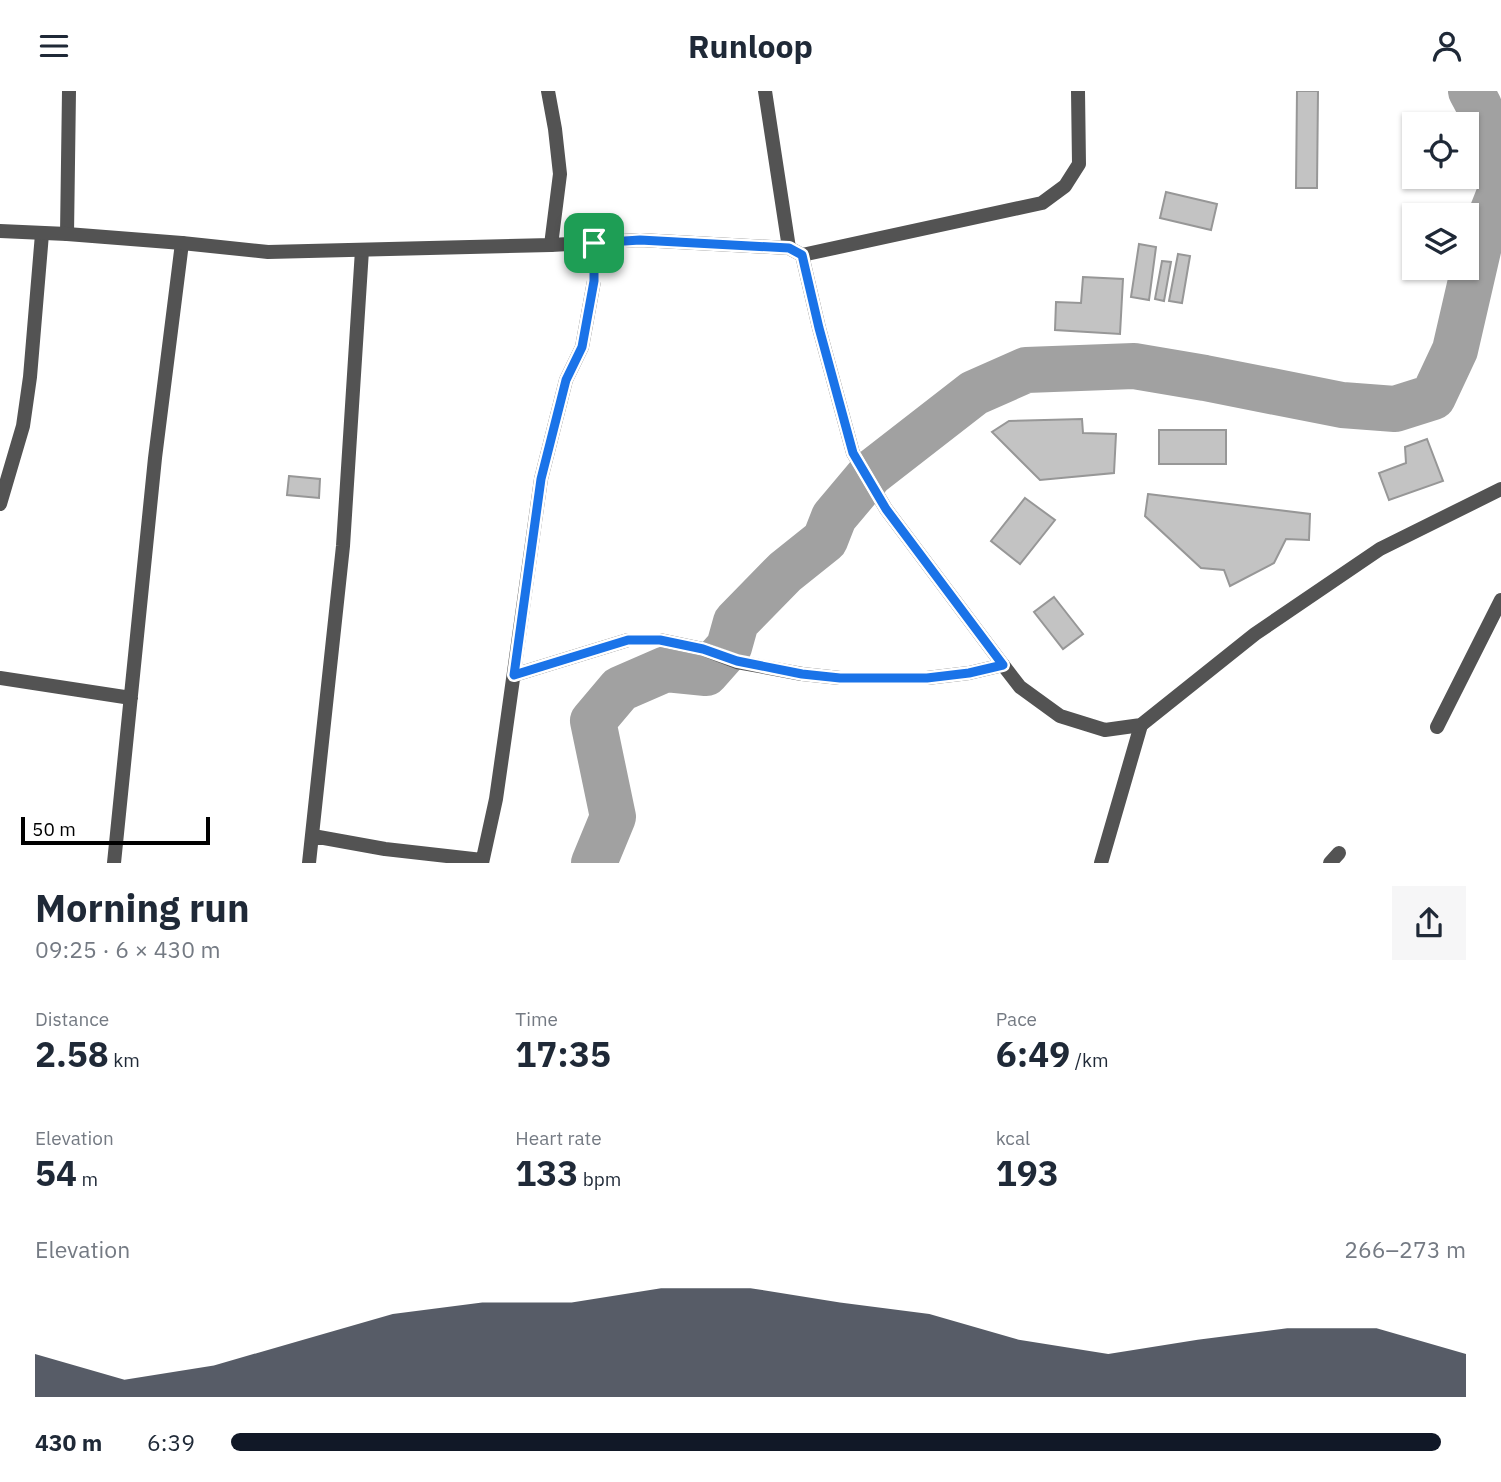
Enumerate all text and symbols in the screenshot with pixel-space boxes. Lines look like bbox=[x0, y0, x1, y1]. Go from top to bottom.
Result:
text: Runloop bbox=[688, 25, 813, 67]
icon: menu bbox=[35, 27, 73, 65]
icon: person bbox=[1428, 27, 1466, 65]
map controls bbox=[1402, 112, 1479, 280]
button: locate bbox=[1402, 112, 1479, 189]
button: layers bbox=[1402, 203, 1479, 280]
pin bbox=[564, 213, 624, 273]
icon: arrive bbox=[575, 224, 613, 262]
scale bar bbox=[21, 813, 210, 845]
text: 50 m bbox=[32, 817, 76, 841]
text: Morning run bbox=[35, 883, 250, 932]
button: share bbox=[1392, 886, 1466, 960]
text: 09:25 · 6 × 430 m bbox=[35, 934, 221, 964]
text: Distance bbox=[35, 1007, 109, 1031]
text: Time bbox=[515, 1007, 558, 1031]
text: Pace bbox=[996, 1007, 1037, 1031]
text: 2.58 bbox=[35, 1031, 109, 1077]
text: 17:35 bbox=[515, 1031, 611, 1077]
text: 6:49 bbox=[996, 1031, 1070, 1077]
text: km bbox=[109, 1048, 140, 1072]
text: /km bbox=[1070, 1048, 1109, 1072]
text: Elevation bbox=[35, 1126, 114, 1150]
text: Heart rate bbox=[515, 1126, 602, 1150]
text: kcal bbox=[996, 1126, 1030, 1150]
text: 54 bbox=[35, 1150, 77, 1196]
text: 133 bbox=[515, 1150, 578, 1196]
text: 193 bbox=[996, 1150, 1059, 1196]
text: m bbox=[77, 1167, 98, 1191]
text: bpm bbox=[578, 1167, 621, 1191]
text: Elevation bbox=[35, 1234, 130, 1264]
text: 266–273 m bbox=[1344, 1234, 1466, 1264]
text: 430 m bbox=[35, 1427, 102, 1457]
text: 6:39 bbox=[147, 1427, 195, 1457]

